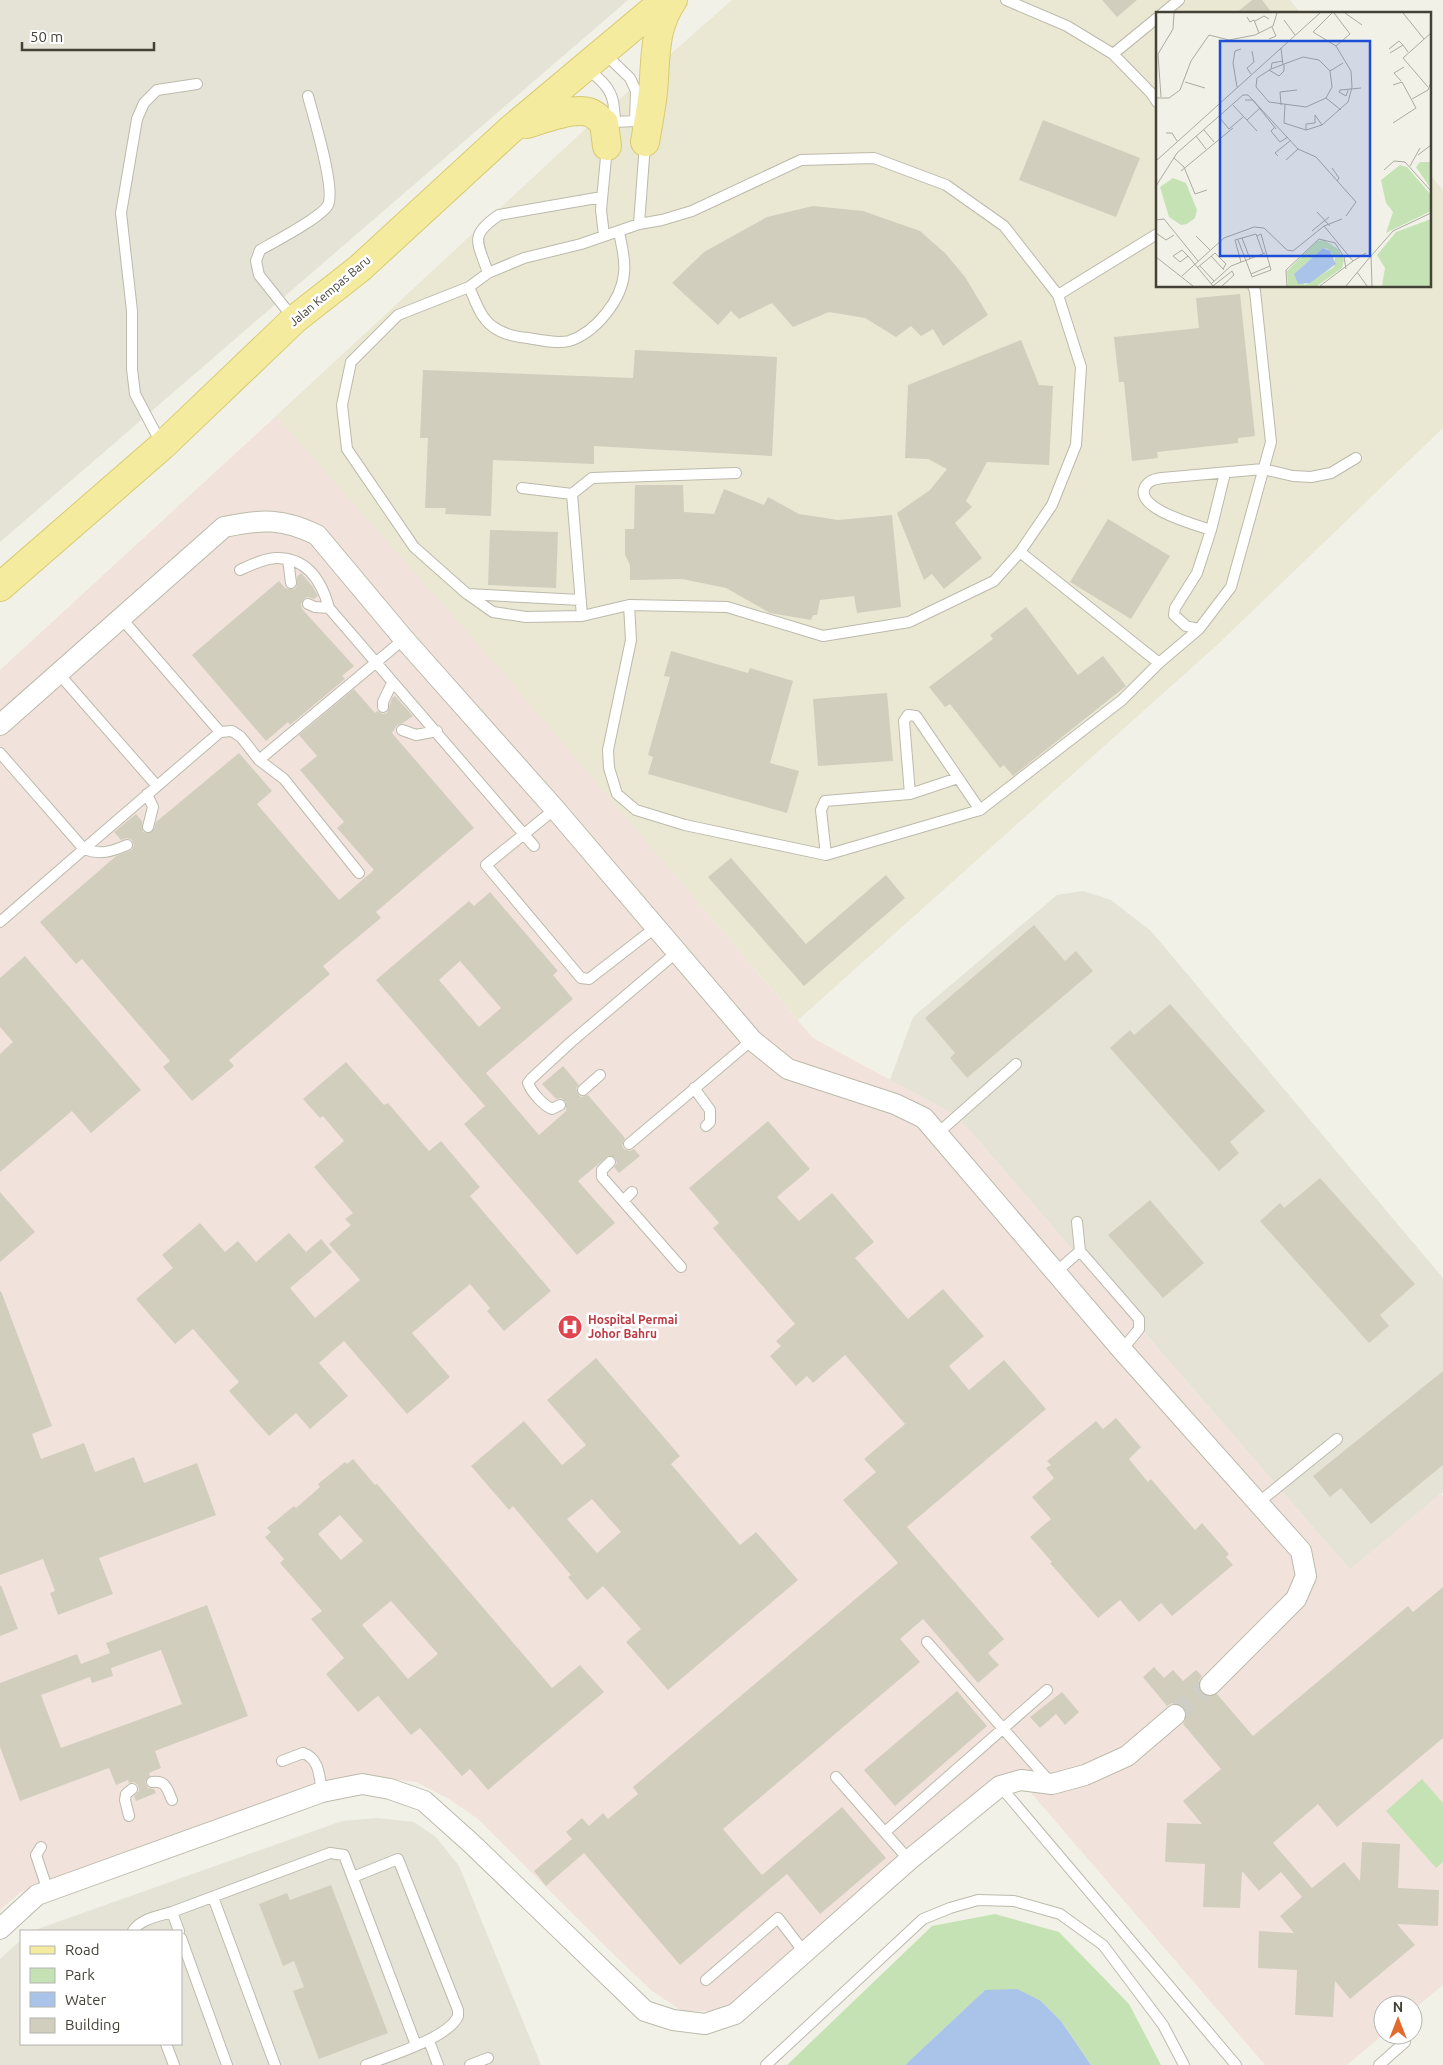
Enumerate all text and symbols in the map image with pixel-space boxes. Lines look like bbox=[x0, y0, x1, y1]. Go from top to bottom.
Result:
inset map bbox=[1156, 12, 1430, 288]
scale bar bbox=[22, 20, 155, 52]
text: 50 m bbox=[30, 28, 63, 45]
street label: Jalan Kempas Baru bbox=[287, 253, 373, 328]
place label: Hospital Permai Johor Bahru bbox=[588, 1313, 678, 1340]
hospital icon: Hospital Permai Johor Bahru bbox=[557, 1314, 583, 1340]
legend bbox=[20, 1930, 182, 2045]
text: Road bbox=[65, 1941, 100, 1958]
text: Park bbox=[65, 1966, 95, 1983]
text: Water bbox=[65, 1991, 106, 2008]
north arrow bbox=[1373, 1995, 1423, 2045]
text: N bbox=[1393, 1999, 1403, 2015]
text: Building bbox=[65, 2016, 120, 2033]

